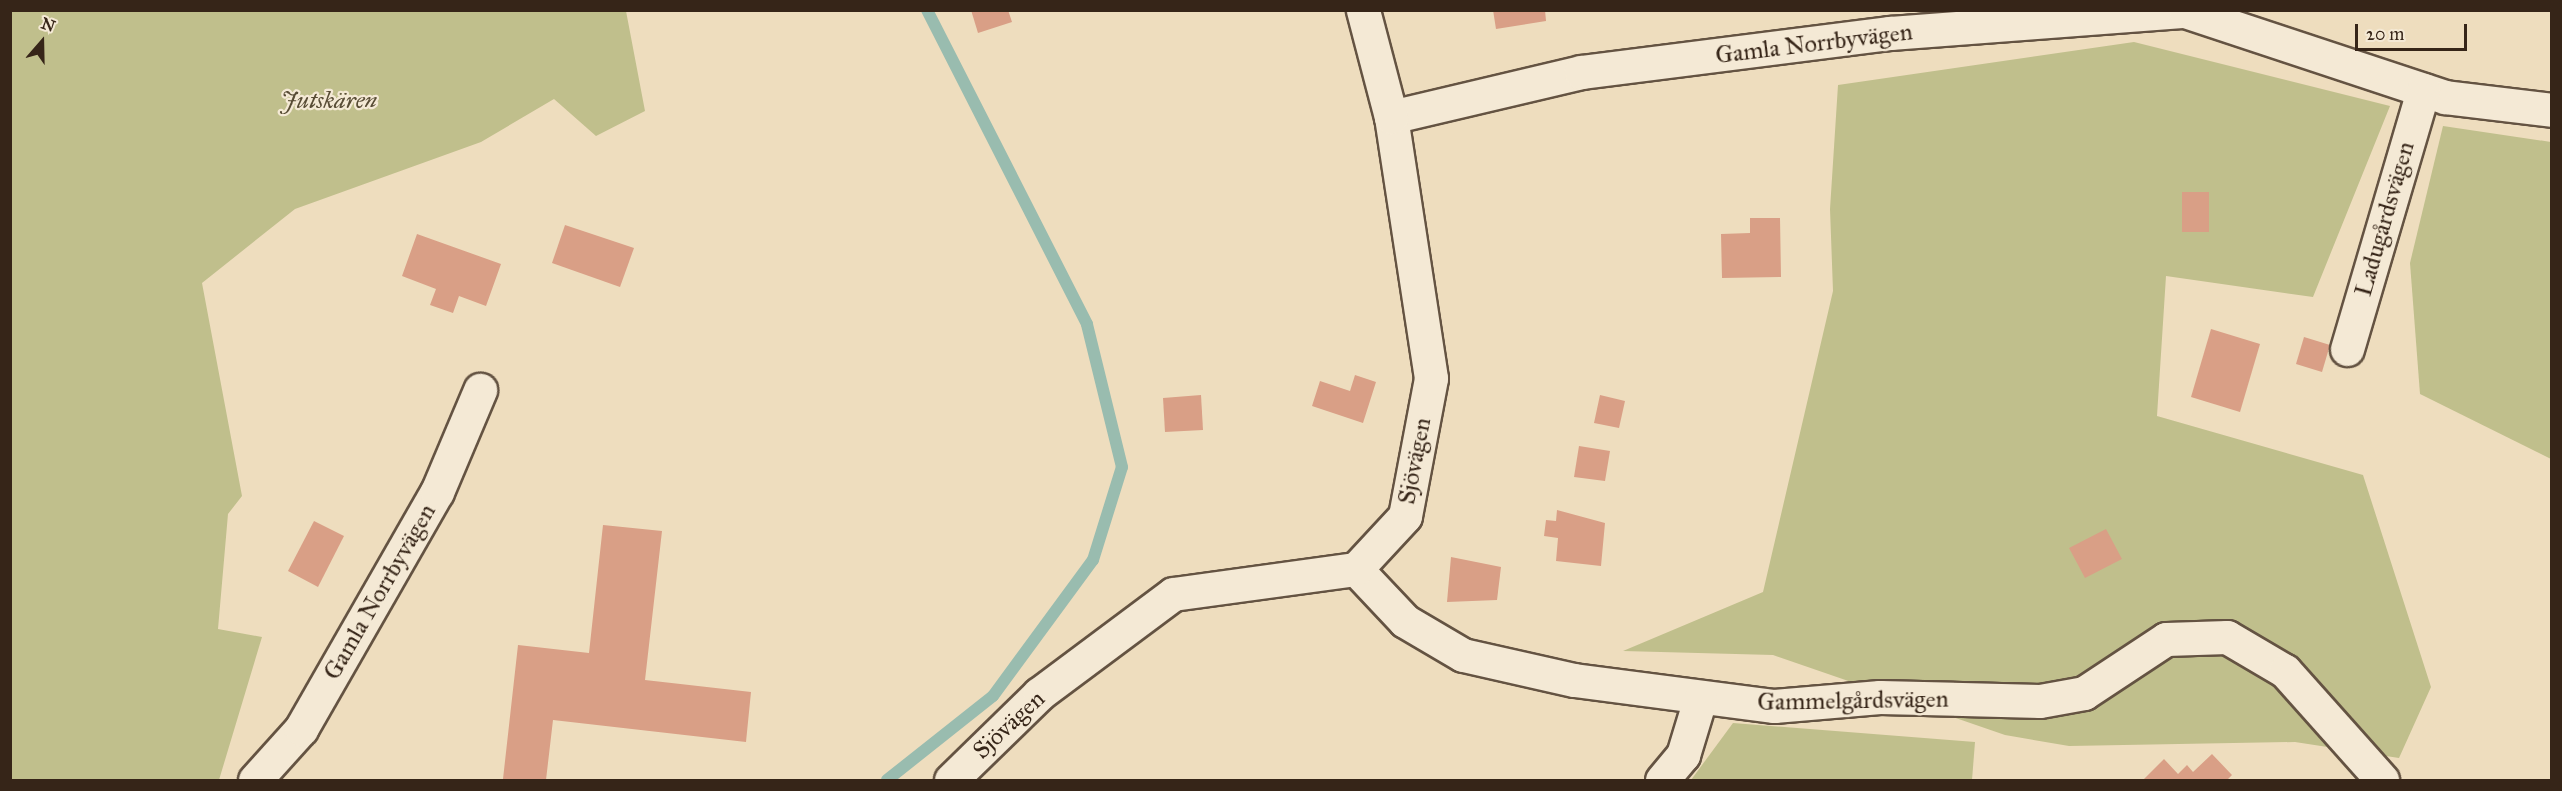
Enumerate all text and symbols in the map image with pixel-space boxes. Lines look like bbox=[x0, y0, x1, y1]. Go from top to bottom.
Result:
north arrow bbox=[12, 12, 72, 72]
scale bar bbox=[2358, 12, 2470, 50]
text: N bbox=[39, 13, 58, 36]
street label: Gamla Norrbyvägen bbox=[1714, 18, 1914, 70]
text: 20 m bbox=[2366, 23, 2404, 45]
park label: Jutskären bbox=[281, 87, 377, 115]
street label: Ladugårdsvägen bbox=[2349, 138, 2421, 300]
street label: Sjövägen bbox=[1393, 415, 1437, 507]
street label: Gamla Norrbyvägen bbox=[318, 499, 442, 685]
street label: Sjövägen bbox=[967, 685, 1051, 765]
street label: Gammelgårdsvägen bbox=[1757, 685, 1949, 717]

